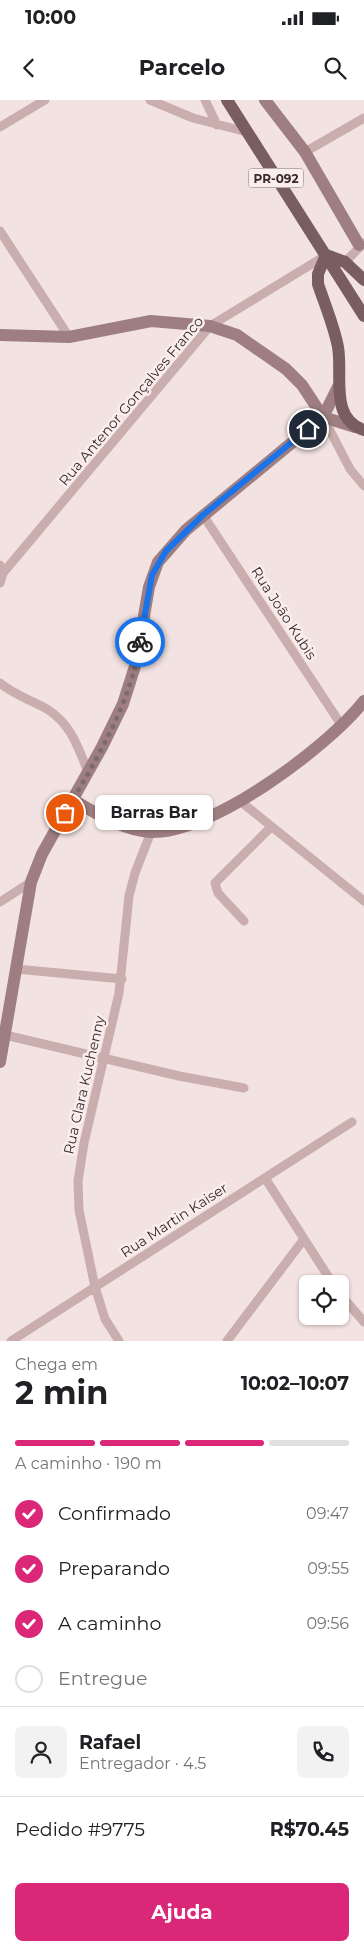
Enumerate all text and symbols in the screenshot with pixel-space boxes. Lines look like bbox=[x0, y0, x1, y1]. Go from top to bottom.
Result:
text: 10:00 bbox=[25, 6, 76, 29]
icon: back bbox=[15, 54, 43, 82]
text: Parcelo bbox=[139, 54, 225, 81]
icon: search bbox=[321, 54, 349, 82]
road number: PR-092 bbox=[248, 168, 304, 188]
street label: Rua Antenor Gonçalves Franco bbox=[55, 312, 207, 489]
pin bbox=[287, 408, 329, 450]
icon: home bbox=[294, 415, 322, 443]
street label: Rua João Kubis bbox=[247, 563, 321, 663]
courier bbox=[115, 617, 165, 667]
icon: bike bbox=[126, 628, 154, 656]
pin bbox=[44, 792, 86, 834]
callout: Barras Bar bbox=[95, 796, 212, 830]
icon: bag bbox=[51, 799, 79, 827]
text: Barras Bar bbox=[110, 803, 198, 822]
street label: Rua Clara Kuchenny bbox=[59, 1014, 109, 1156]
street label: Rua Martin Kaiser bbox=[117, 1178, 231, 1261]
map controls bbox=[299, 1275, 349, 1325]
button: locate bbox=[299, 1275, 349, 1325]
text: Chega em bbox=[15, 1355, 98, 1374]
text: 10:02–10:07 bbox=[241, 1372, 349, 1395]
text: 2 min bbox=[15, 1373, 108, 1412]
text: A caminho · 190 m bbox=[15, 1454, 162, 1473]
icon: check bbox=[15, 1500, 43, 1528]
text: Confirmado bbox=[58, 1502, 171, 1525]
text: 09:47 bbox=[306, 1504, 349, 1523]
icon: check bbox=[15, 1555, 43, 1583]
text: Preparando bbox=[58, 1557, 170, 1580]
text: 09:55 bbox=[307, 1559, 349, 1578]
icon: check bbox=[15, 1610, 43, 1638]
text: A caminho bbox=[58, 1612, 161, 1635]
text: 09:56 bbox=[306, 1614, 349, 1633]
text: Entregue bbox=[58, 1667, 147, 1690]
button: person bbox=[15, 1726, 67, 1778]
button: phone bbox=[297, 1726, 349, 1778]
text: Rafael bbox=[79, 1731, 141, 1754]
text: Entregador · 4.5 bbox=[79, 1754, 206, 1773]
text: Pedido #9775 bbox=[15, 1818, 145, 1841]
text: R$70.45 bbox=[270, 1818, 349, 1841]
button: Ajuda bbox=[15, 1883, 349, 1941]

